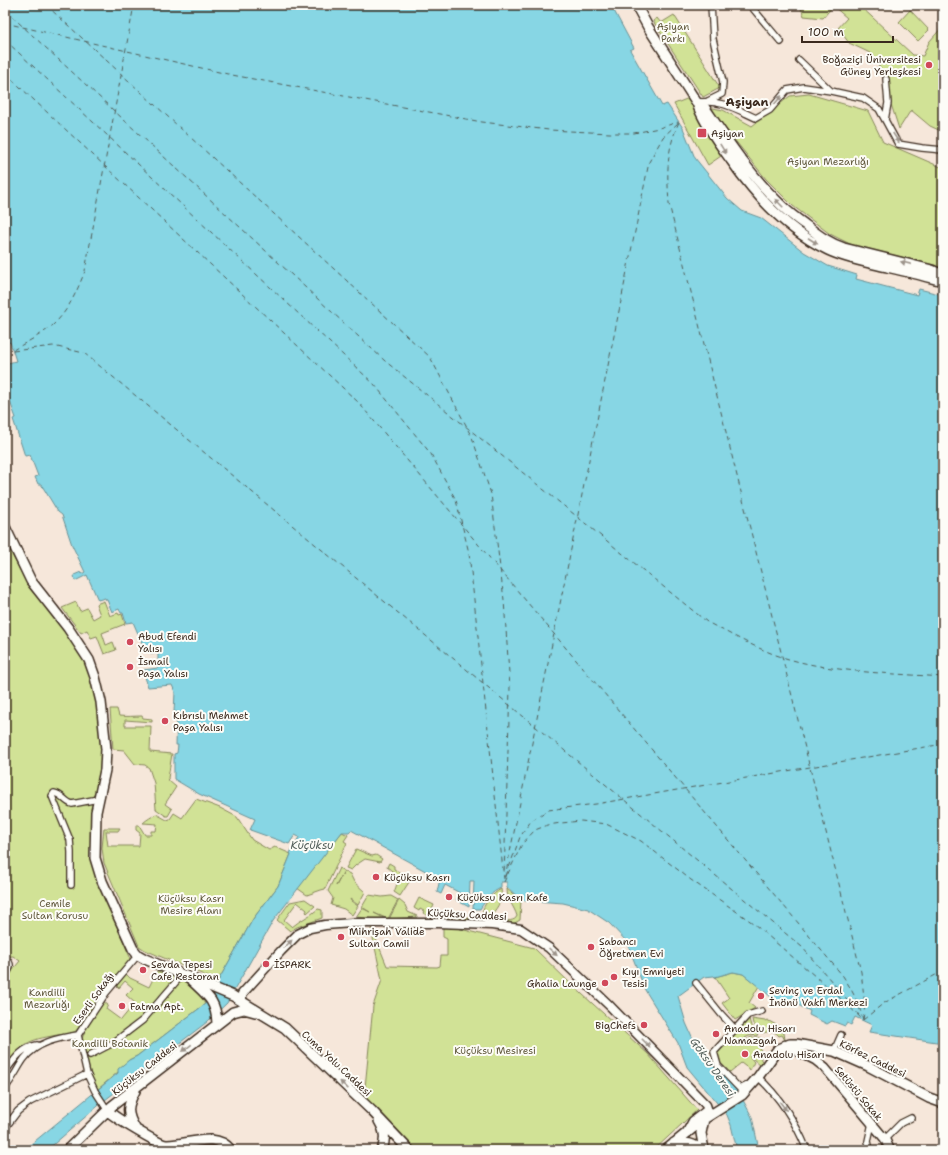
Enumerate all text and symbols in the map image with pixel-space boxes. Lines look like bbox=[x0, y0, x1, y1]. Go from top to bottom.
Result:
scale bar bbox=[802, 18, 893, 44]
park label: Aşiyan Parkı bbox=[657, 20, 689, 45]
text: 100 m bbox=[808, 24, 844, 40]
place label: Boğaziçi Üniversitesi Güney Yerleşkesi bbox=[822, 53, 921, 78]
marker: Boğaziçi Üniversitesi Güney Yerleşkesi bbox=[924, 60, 934, 70]
district label: Aşiyan bbox=[726, 94, 768, 110]
one-way arrow bbox=[774, 94, 783, 105]
marker: Aşiyan bbox=[696, 127, 708, 139]
place label: Aşiyan bbox=[711, 127, 744, 140]
one-way arrow bbox=[892, 133, 899, 144]
one-way arrow bbox=[719, 143, 727, 154]
park label: Aşiyan Mezarlığı bbox=[787, 155, 869, 168]
one-way arrow bbox=[774, 198, 784, 208]
one-way arrow bbox=[808, 237, 818, 245]
one-way arrow bbox=[900, 260, 912, 266]
place label: Abud Efendi Yalısı bbox=[138, 630, 197, 655]
marker: Abud Efendi Yalısı bbox=[125, 637, 135, 647]
place label: İsmail Paşa Yalısı bbox=[138, 655, 188, 680]
marker: İsmail Paşa Yalısı bbox=[125, 662, 135, 672]
place label: Kıbrıslı Mehmet Paşa Yalısı bbox=[173, 709, 248, 734]
marker: Kıbrıslı Mehmet Paşa Yalısı bbox=[160, 716, 170, 726]
water label: Küçüksu bbox=[291, 838, 334, 853]
place label: Küçüksu Kasrı bbox=[384, 871, 450, 884]
marker: Küçüksu Kasrı bbox=[371, 872, 381, 882]
place label: Küçüksu Kasrı Kafe bbox=[457, 891, 548, 904]
park label: Küçüksu Kasrı Mesire Alanı bbox=[158, 892, 224, 917]
marker: Küçüksu Kasrı Kafe bbox=[444, 892, 454, 902]
park label: Cemile Sultan Korusu bbox=[22, 897, 88, 922]
street label: Küçüksu Caddesi bbox=[427, 906, 507, 923]
place label: Mihrişah Valide Sultan Camii bbox=[349, 925, 425, 950]
marker: Mihrişah Valide Sultan Camii bbox=[336, 932, 346, 942]
place label: Sabancı Öğretmen Evi bbox=[599, 935, 664, 960]
one-way arrow bbox=[283, 939, 293, 949]
marker: Sabancı Öğretmen Evi bbox=[586, 942, 596, 952]
one-way arrow bbox=[548, 947, 558, 957]
place label: Sevda Tepesi Cafe Restoran bbox=[151, 958, 219, 983]
place label: İSPARK bbox=[274, 958, 311, 971]
marker: İSPARK bbox=[261, 959, 271, 969]
marker: Sevda Tepesi Cafe Restoran bbox=[138, 965, 148, 975]
place label: Kıyı Emniyeti Tesisi bbox=[622, 965, 685, 990]
street label: Eserli Sokağı bbox=[70, 969, 117, 1027]
marker: Kıyı Emniyeti Tesisi bbox=[609, 972, 619, 982]
place label: Ghalia Launge bbox=[527, 977, 597, 990]
marker: Ghalia Launge bbox=[600, 978, 610, 988]
place label: Sevinç ve Erdal İnönü Vakfı Merkezi bbox=[769, 984, 868, 1009]
park label: Kandilli Mezarlığı bbox=[24, 986, 70, 1011]
marker: Sevinç ve Erdal İnönü Vakfı Merkezi bbox=[756, 991, 766, 1001]
place label: Fatma Apt. bbox=[130, 1000, 184, 1013]
marker: Fatma Apt. bbox=[117, 1001, 127, 1011]
place label: BigChefs bbox=[595, 1019, 636, 1032]
marker: BigChefs bbox=[639, 1020, 649, 1030]
place label: Anadolu Hisarı Namazgah bbox=[724, 1022, 796, 1047]
street label: Cuma Yolu Caddesi bbox=[299, 1028, 374, 1099]
marker: Anadolu Hisarı Namazgah bbox=[711, 1029, 721, 1039]
water label: Göksu Deresi bbox=[687, 1035, 739, 1101]
park label: Kandilli Botanik bbox=[72, 1037, 148, 1050]
street label: Körfez Caddesi bbox=[837, 1037, 908, 1080]
one-way arrow bbox=[641, 1038, 651, 1048]
street label: Küçüksu Caddesi bbox=[109, 1039, 180, 1098]
one-way arrow bbox=[181, 1043, 192, 1052]
park label: Küçüksu Mesiresi bbox=[454, 1044, 536, 1057]
place label: Anadolu Hisarı bbox=[753, 1048, 825, 1061]
marker: Anadolu Hisarı bbox=[740, 1049, 750, 1059]
street label: Setüstü Sokak bbox=[832, 1063, 886, 1124]
one-way arrow bbox=[339, 1080, 349, 1090]
one-way arrow bbox=[779, 1101, 787, 1112]

